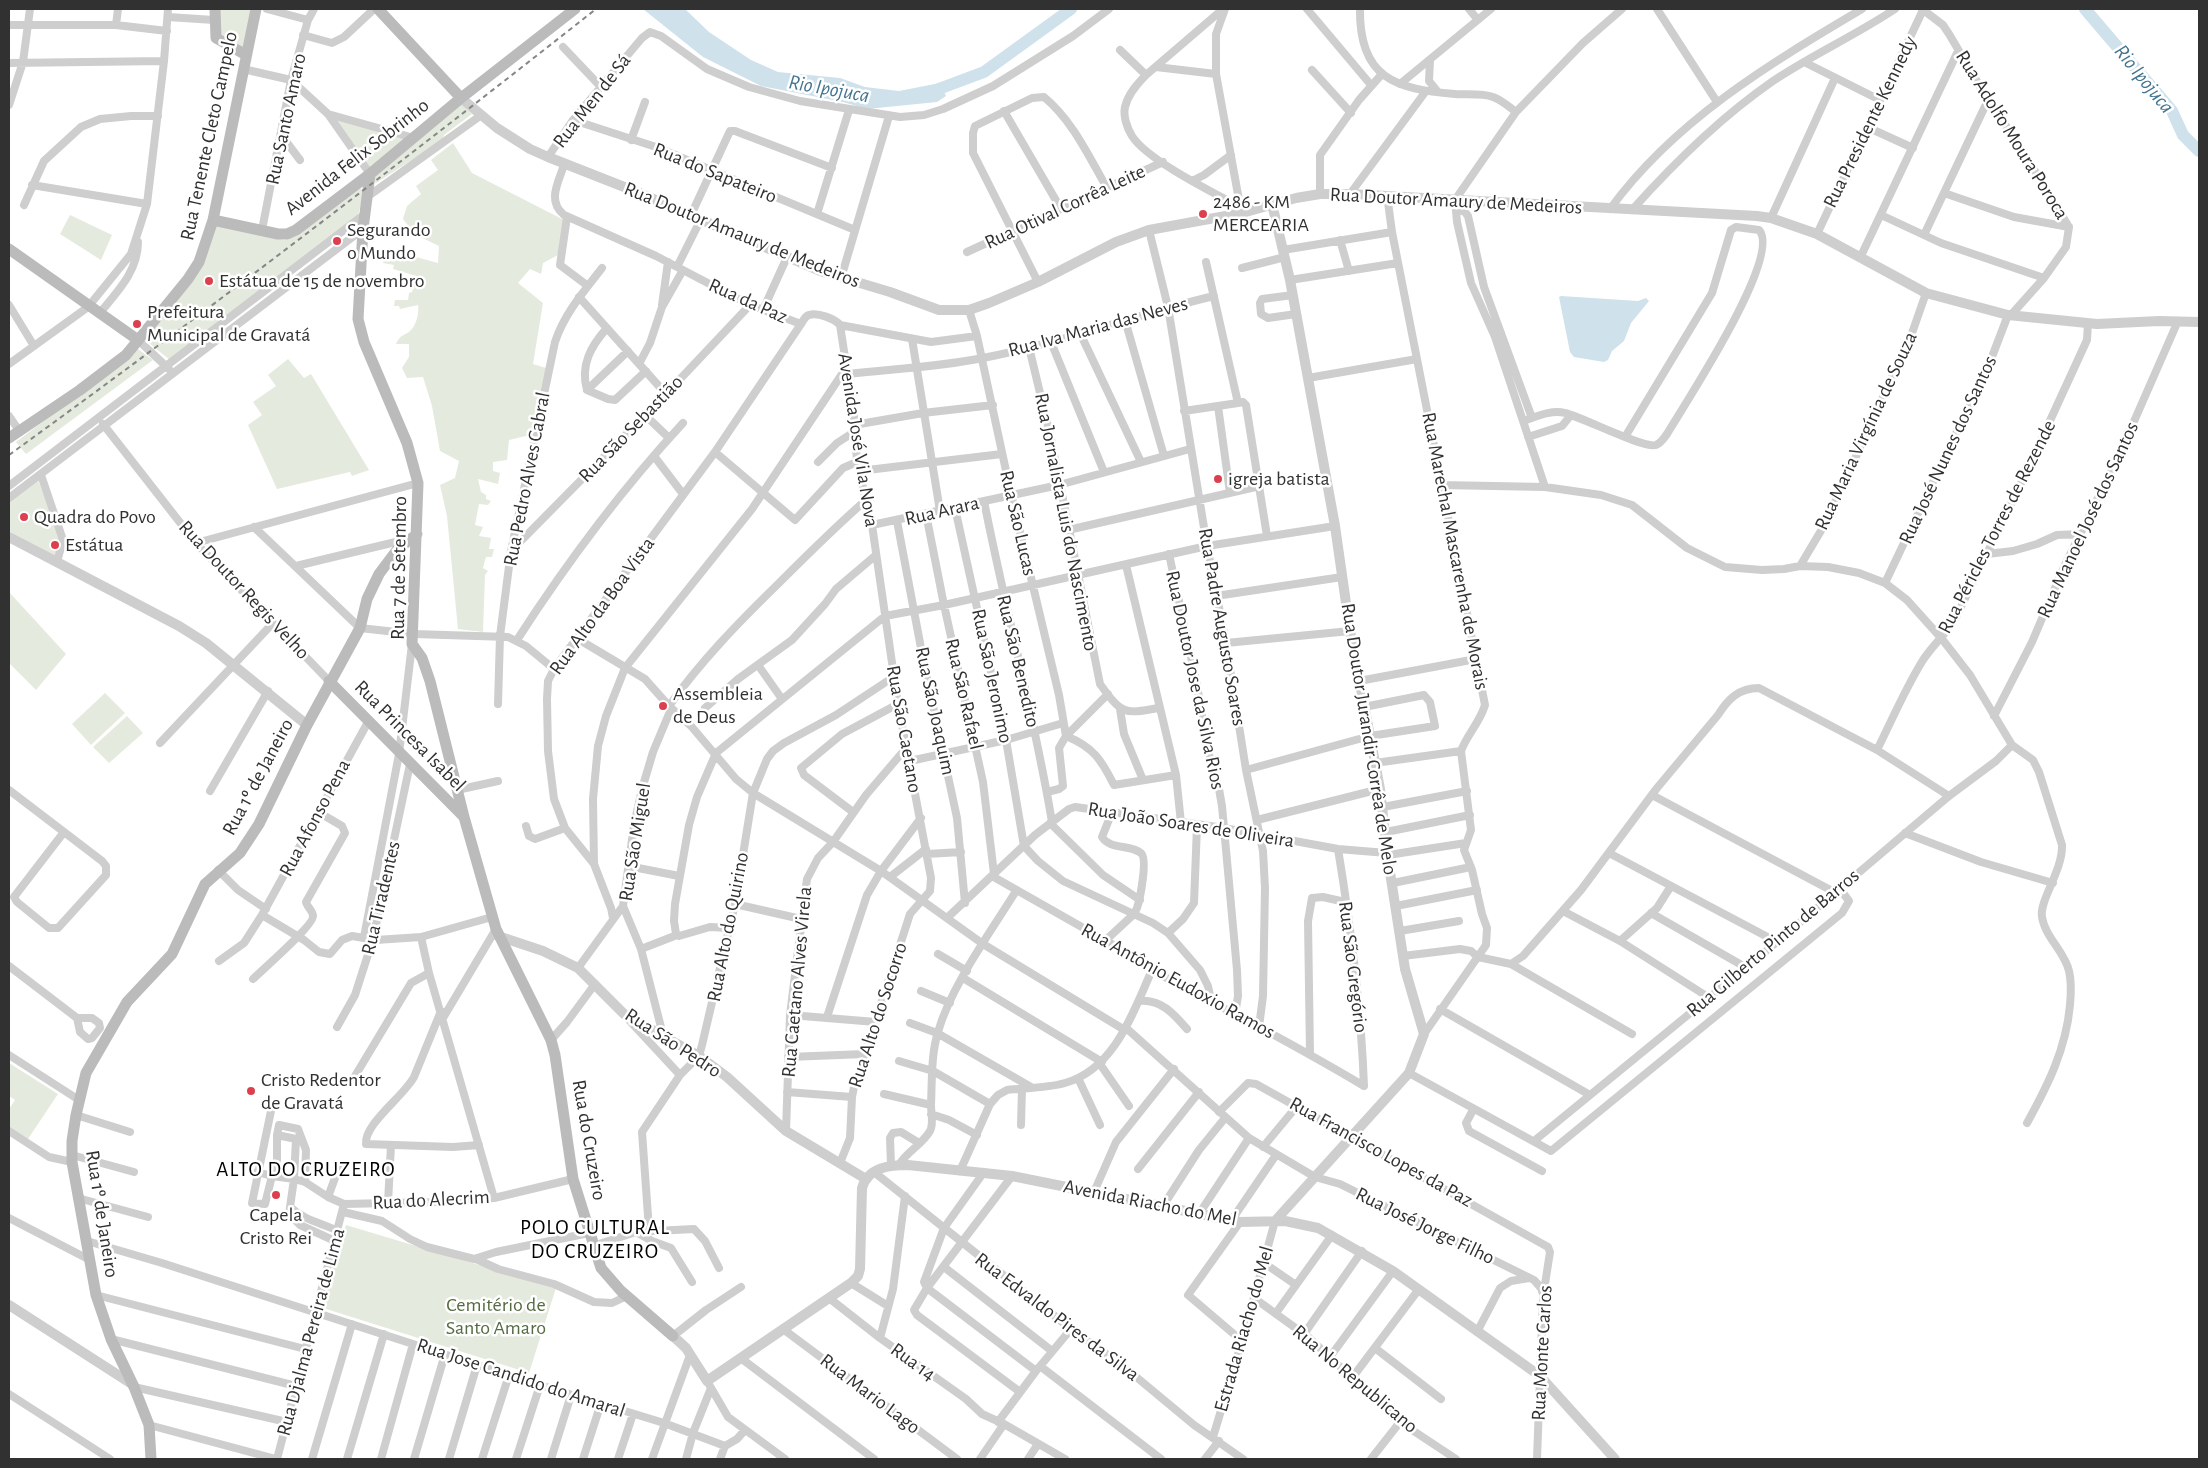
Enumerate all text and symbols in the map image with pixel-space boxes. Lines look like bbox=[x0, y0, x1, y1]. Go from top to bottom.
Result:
street label: Rua Tenente Cleto Campelo bbox=[175, 29, 243, 243]
street label: Rua Presidente Kennedy bbox=[1818, 32, 1922, 212]
water label: Rio Ipojuca bbox=[2108, 39, 2180, 119]
street label: Rua Adolfo Moura Poroca bbox=[1950, 46, 2074, 224]
street label: Rua Men de Sá bbox=[548, 49, 636, 153]
street label: Rua Santo Amaro bbox=[260, 51, 312, 187]
water label: Rio Ipojuca bbox=[787, 69, 871, 109]
street label: Avenida Felix Sobrinho bbox=[280, 93, 434, 221]
street label: Rua do Sapateiro bbox=[650, 137, 780, 209]
street label: Rua Otival Corrêa Leite bbox=[981, 159, 1149, 255]
street label: Rua Doutor Amaury de Medeiros bbox=[620, 177, 864, 293]
street label: Rua Doutor Amaury de Medeiros bbox=[1329, 182, 1583, 220]
place label: 2486 - KM MERCEARIA bbox=[1213, 190, 1309, 237]
marker: 2486 - KM MERCEARIA bbox=[1197, 208, 1209, 220]
place label: Segurando o Mundo bbox=[347, 218, 431, 265]
marker: Segurando o Mundo bbox=[331, 235, 343, 247]
place label: Estátua de 15 de novembro bbox=[219, 269, 425, 293]
street label: Rua da Paz bbox=[705, 273, 791, 329]
marker: Estátua de 15 de novembro bbox=[203, 275, 215, 287]
street label: Rua Iva Maria das Neves bbox=[1006, 291, 1190, 363]
place label: Prefeitura Municipal de Gravatá bbox=[147, 300, 310, 347]
marker: Prefeitura Municipal de Gravatá bbox=[131, 318, 143, 330]
street label: Rua Maria Virgínia de Souza bbox=[1809, 328, 1923, 534]
street label: Avenida José Vila Nova bbox=[832, 351, 884, 529]
street label: Rua José Nunes dos Santos bbox=[1894, 352, 2002, 548]
street label: Rua São Sebastião bbox=[574, 370, 688, 488]
street label: Rua Pedro Alves Cabral bbox=[498, 390, 556, 568]
street label: Rua Jornalista Luis do Nascimento bbox=[1029, 391, 1103, 653]
street label: Rua Marechal Mascarenha de Morais bbox=[1416, 410, 1494, 692]
street label: Rua Péricles Torres de Rezende bbox=[1933, 416, 2061, 638]
street label: Rua Manoel José dos Santos bbox=[2032, 418, 2144, 622]
place label: igreja batista bbox=[1228, 467, 1330, 491]
street label: Rua São Lucas bbox=[994, 468, 1042, 578]
marker: igreja batista bbox=[1212, 473, 1224, 485]
street label: Rua Arara bbox=[902, 491, 982, 531]
street label: Rua 7 de Setembro bbox=[386, 496, 412, 640]
place label: Quadra do Povo bbox=[34, 505, 156, 529]
marker: Quadra do Povo bbox=[18, 511, 30, 523]
street label: Rua Doutor Regis Velho bbox=[173, 516, 315, 664]
street label: Rua Padre Augusto Soares bbox=[1193, 526, 1251, 728]
place label: Estátua bbox=[65, 533, 123, 557]
street label: Rua Alto da Boa Vista bbox=[544, 533, 660, 679]
marker: Estátua bbox=[49, 539, 61, 551]
street label: Rua Doutor Jose da Silva Rios bbox=[1160, 568, 1230, 792]
street label: Rua São Benedito bbox=[991, 592, 1045, 730]
street label: Rua Doutor Jurandir Corrêa de Melo bbox=[1336, 601, 1402, 877]
street label: Rua São Jeronimo bbox=[966, 607, 1018, 745]
street label: Rua São Rafael bbox=[940, 636, 988, 752]
street label: Rua São Joaquim bbox=[910, 644, 960, 778]
street label: Rua São Caetano bbox=[881, 663, 927, 795]
street label: Rua Princesa Isabel bbox=[349, 675, 471, 797]
place label: Assembleia de Deus bbox=[673, 682, 763, 729]
marker: Assembleia de Deus bbox=[657, 700, 669, 712]
street label: Rua 1º de Janeiro bbox=[217, 715, 299, 839]
street label: Rua Afonso Pena bbox=[274, 755, 356, 881]
street label: Rua São Miguel bbox=[614, 781, 656, 903]
street label: Rua João Soares de Oliveira bbox=[1086, 797, 1296, 853]
street label: Rua Tiradentes bbox=[356, 839, 406, 957]
street label: Rua Alto do Quirino bbox=[702, 850, 754, 1004]
street label: Rua Gilberto Pinto de Barros bbox=[1682, 864, 1864, 1022]
street label: Rua Caetano Alves Virela bbox=[777, 885, 817, 1079]
street label: Rua São Gregório bbox=[1333, 900, 1373, 1034]
street label: Rua Antônio Eudoxio Ramos bbox=[1077, 918, 1279, 1044]
street label: Rua Alto do Socorro bbox=[843, 939, 913, 1091]
street label: Rua São Pedro bbox=[620, 1003, 726, 1083]
place label: Cristo Redentor de Gravatá bbox=[261, 1068, 381, 1115]
street label: Rua do Cruzeiro bbox=[567, 1078, 611, 1202]
marker: Cristo Redentor de Gravatá bbox=[245, 1085, 257, 1097]
street label: Rua Francisco Lopes da Paz bbox=[1285, 1092, 1477, 1212]
street label: Rua 1º de Janeiro bbox=[80, 1149, 124, 1279]
district label: ALTO DO CRUZEIRO bbox=[214, 1157, 398, 1183]
street label: Avenida Riacho do Mel bbox=[1061, 1174, 1239, 1232]
street label: Rua José Jorge Filho bbox=[1352, 1182, 1498, 1270]
street label: Rua do Alecrim bbox=[372, 1185, 490, 1215]
marker: Capela Cristo Rei bbox=[270, 1189, 282, 1201]
place label: Capela Cristo Rei bbox=[240, 1203, 312, 1250]
district label: POLO CULTURAL DO CRUZEIRO bbox=[518, 1215, 672, 1265]
street label: Rua Djalma Pereira de Lima bbox=[272, 1225, 350, 1439]
street label: Estrada Riacho do Mel bbox=[1209, 1243, 1279, 1415]
street label: Rua Edvaldo Pires da Silva bbox=[970, 1247, 1144, 1387]
street label: Rua Monte Carlos bbox=[1526, 1285, 1558, 1421]
park label: Cemitério de Santo Amaro bbox=[446, 1293, 546, 1340]
street label: Rua No Republicano bbox=[1287, 1319, 1423, 1439]
street label: Rua Jose Candido do Amaral bbox=[414, 1333, 628, 1423]
street label: Rua 14 bbox=[886, 1338, 940, 1386]
street label: Rua Mario Lago bbox=[815, 1348, 925, 1440]

